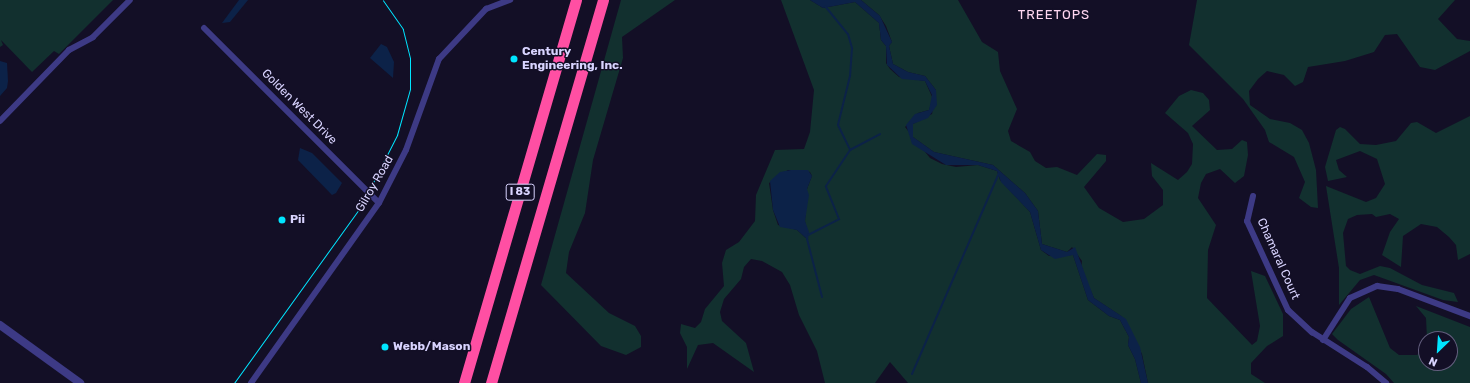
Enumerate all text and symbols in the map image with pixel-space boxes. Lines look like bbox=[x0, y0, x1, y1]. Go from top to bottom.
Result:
district label: TREETOPS bbox=[1018, 7, 1090, 23]
place label: Century Engineering, Inc. bbox=[522, 45, 623, 73]
marker: Century Engineering, Inc. bbox=[509, 54, 519, 64]
street label: Golden West Drive bbox=[258, 66, 340, 148]
street label: Gilroy Road bbox=[353, 153, 397, 215]
road number: I 83 bbox=[505, 183, 535, 201]
place label: Pii bbox=[290, 213, 305, 227]
marker: Pii bbox=[277, 215, 287, 225]
street label: Chamaral Court bbox=[1254, 216, 1302, 302]
north arrow bbox=[1418, 331, 1458, 371]
place label: Webb/Mason bbox=[393, 340, 470, 354]
marker: Webb/Mason bbox=[380, 342, 390, 352]
text: N bbox=[1427, 354, 1439, 369]

